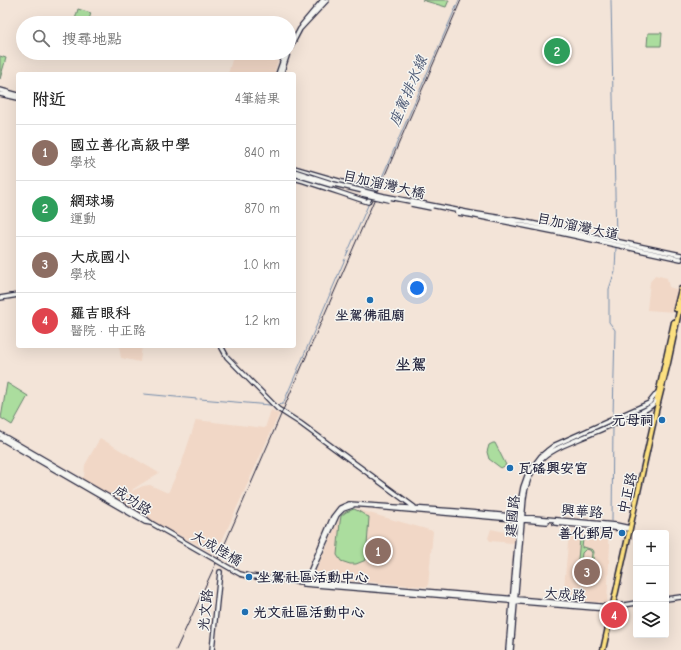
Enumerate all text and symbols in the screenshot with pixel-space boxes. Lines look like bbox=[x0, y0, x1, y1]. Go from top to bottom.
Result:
search box bbox=[16, 16, 296, 60]
icon: search bbox=[30, 27, 52, 49]
text: 搜尋地點 bbox=[62, 30, 122, 48]
pin: 2 bbox=[544, 36, 570, 66]
water label: 座駕排水線 bbox=[385, 52, 431, 129]
text: 附近 bbox=[32, 90, 66, 109]
text: 4筆結果 bbox=[235, 91, 280, 106]
text: 國立善化高級中學 bbox=[70, 136, 190, 154]
text: 1 bbox=[42, 145, 48, 160]
text: 840 m bbox=[244, 145, 280, 160]
text: 學校 bbox=[70, 155, 96, 170]
street label: 目加溜灣大橋 bbox=[341, 167, 427, 202]
text: 網球場 bbox=[70, 192, 115, 210]
text: 2 bbox=[42, 201, 48, 216]
text: 870 m bbox=[244, 201, 280, 216]
street label: 目加溜灣大道 bbox=[535, 209, 621, 244]
text: 運動 bbox=[70, 211, 96, 226]
text: 大成國小 bbox=[70, 248, 130, 266]
text: 3 bbox=[42, 257, 48, 272]
text: 1.0 km bbox=[244, 257, 280, 272]
text: 學校 bbox=[70, 267, 96, 282]
your location bbox=[407, 278, 427, 298]
marker: 坐駕佛祖廟 bbox=[365, 295, 375, 305]
text: 羅吉眼科 bbox=[70, 304, 130, 322]
place label: 坐駕佛祖廟 bbox=[335, 307, 405, 324]
text: 4 bbox=[42, 313, 48, 328]
text: 1.2 km bbox=[245, 313, 280, 328]
text: 醫院 · 中正路 bbox=[70, 323, 146, 338]
district label: 坐駕 bbox=[395, 356, 427, 374]
place label: 元母祠 bbox=[612, 412, 654, 429]
marker: 元母祠 bbox=[657, 415, 667, 425]
place label: 瓦磘興安宮 bbox=[518, 460, 588, 477]
marker: 瓦磘興安宮 bbox=[505, 463, 515, 473]
street label: 中正路 bbox=[614, 471, 640, 515]
street label: 成功路 bbox=[111, 482, 155, 519]
street label: 建國路 bbox=[502, 494, 523, 538]
street label: 興華路 bbox=[560, 502, 604, 521]
place label: 善化郵局 bbox=[558, 525, 614, 542]
street label: 大成陸橋 bbox=[188, 527, 245, 570]
marker: 善化郵局 bbox=[617, 528, 627, 538]
map controls bbox=[633, 530, 669, 638]
button: + bbox=[633, 530, 669, 566]
pin: 1 bbox=[365, 536, 391, 566]
pin: 3 bbox=[574, 557, 600, 587]
button: − bbox=[633, 566, 669, 602]
place label: 坐駕社區活動中心 bbox=[257, 569, 369, 586]
marker: 坐駕社區活動中心 bbox=[244, 572, 254, 582]
street label: 大成路 bbox=[543, 584, 587, 605]
street label: 光文路 bbox=[195, 588, 216, 632]
pin: 4 bbox=[601, 600, 627, 630]
button: layers bbox=[633, 602, 669, 638]
place label: 光文社區活動中心 bbox=[253, 604, 365, 621]
marker: 光文社區活動中心 bbox=[240, 607, 250, 617]

